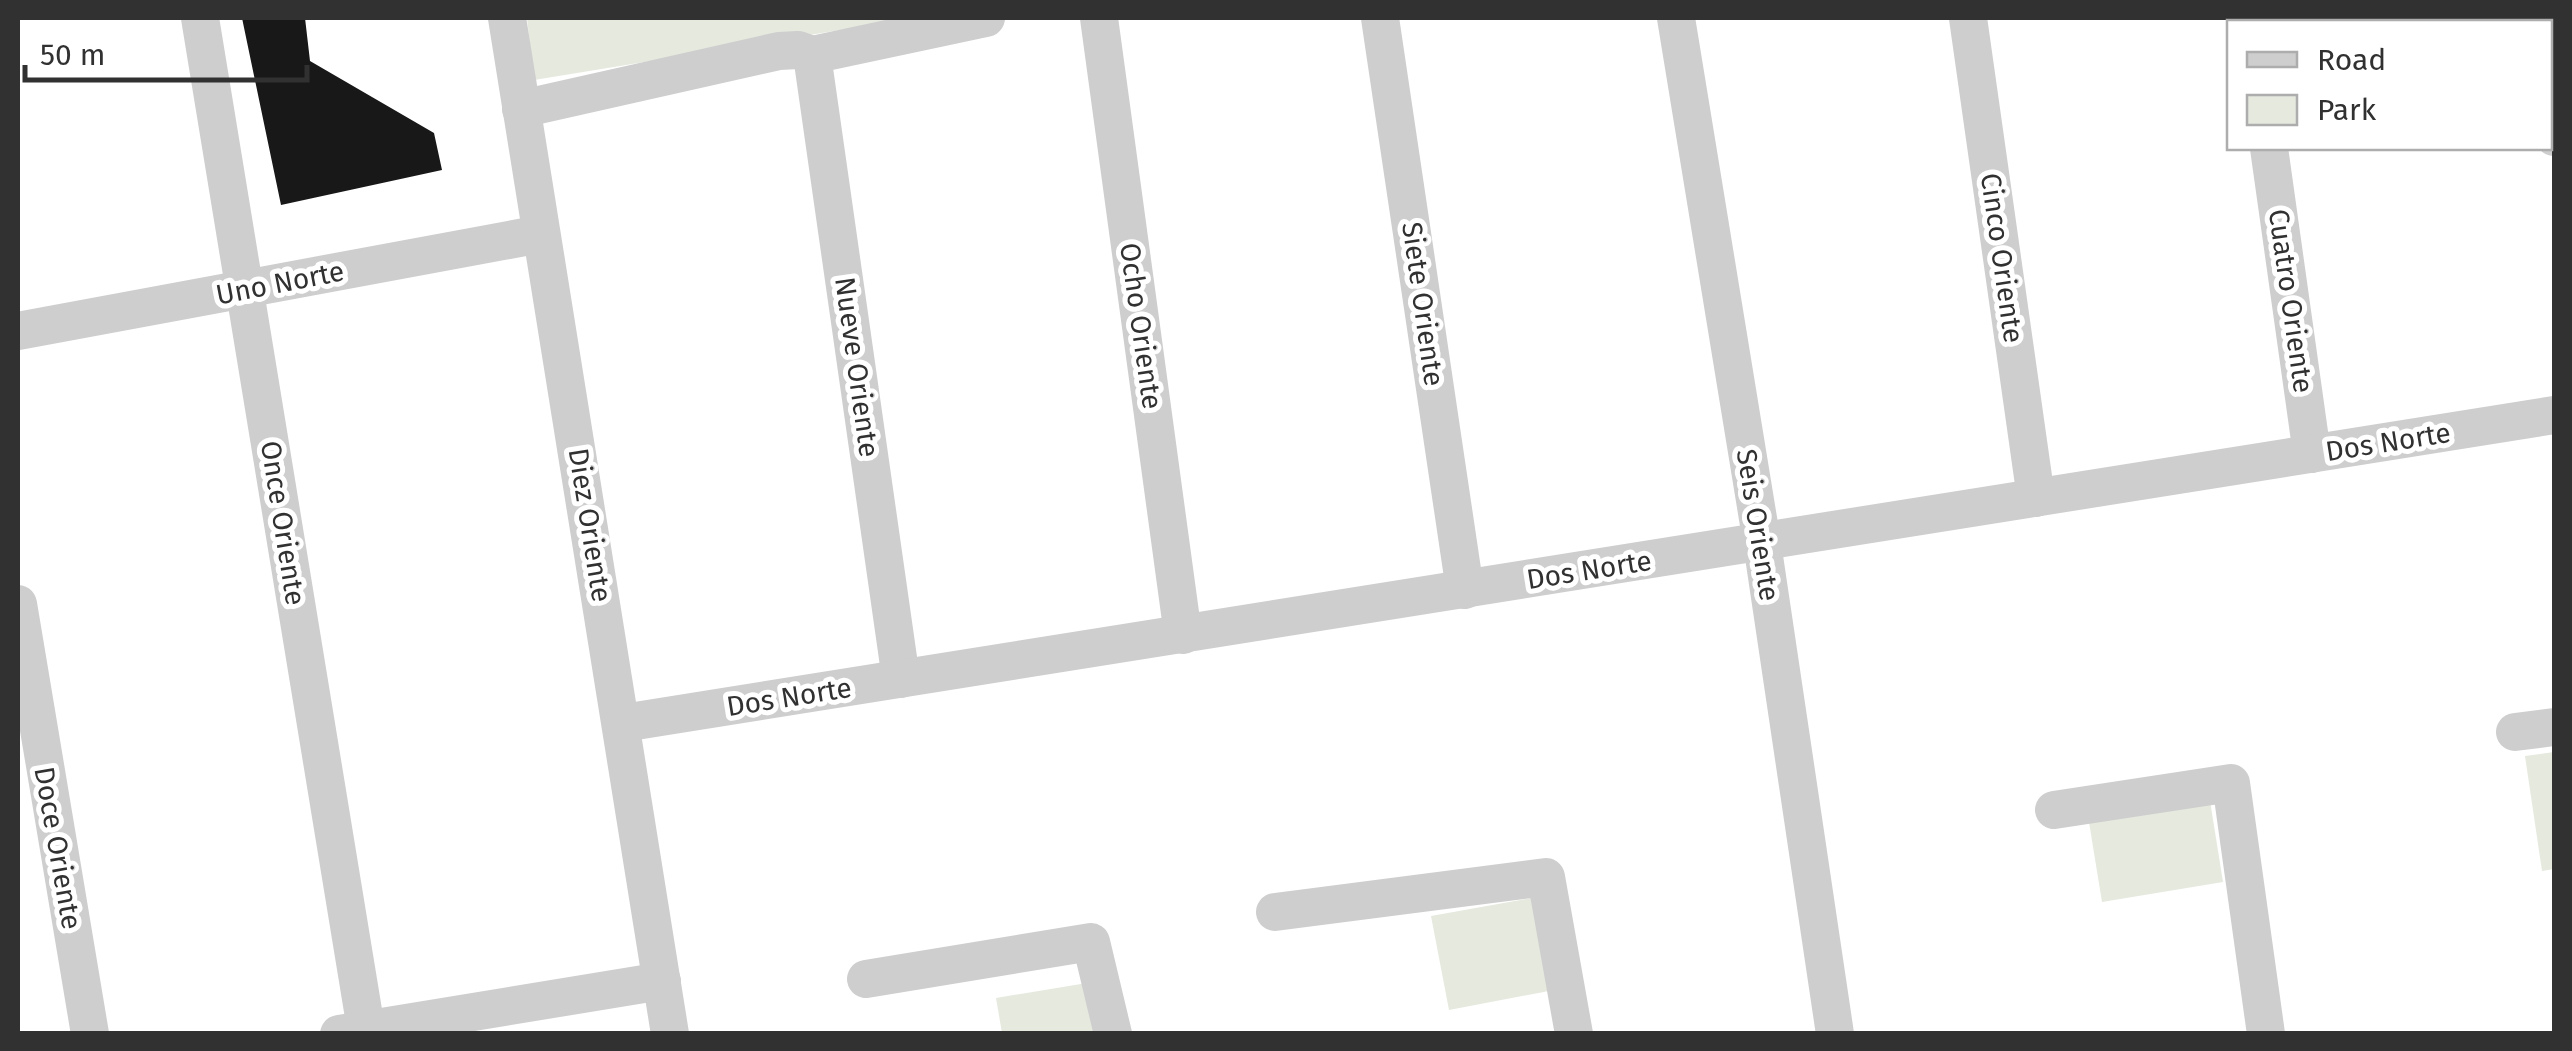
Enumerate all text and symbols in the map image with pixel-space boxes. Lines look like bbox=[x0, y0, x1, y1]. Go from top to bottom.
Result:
scale bar bbox=[25, 20, 308, 82]
legend bbox=[2227, 20, 2552, 150]
text: 50 m bbox=[40, 37, 105, 73]
text: Road bbox=[2317, 42, 2386, 78]
text: Park bbox=[2317, 92, 2377, 128]
street label: Cinco Oriente bbox=[1974, 171, 2030, 345]
street label: Cuatro Oriente bbox=[2262, 207, 2320, 395]
street label: Siete Oriente bbox=[1395, 220, 1451, 388]
street label: Ocho Oriente bbox=[1113, 241, 1169, 411]
street label: Uno Norte bbox=[213, 254, 347, 312]
street label: Nueve Oriente bbox=[828, 275, 886, 459]
street label: Dos Norte bbox=[2323, 416, 2453, 468]
street label: Once Oriente bbox=[254, 438, 312, 608]
street label: Diez Oriente bbox=[562, 446, 618, 604]
street label: Seis Oriente bbox=[1730, 447, 1786, 603]
street label: Dos Norte bbox=[1524, 544, 1654, 596]
street label: Dos Norte bbox=[724, 671, 854, 723]
street label: Doce Oriente bbox=[27, 764, 89, 932]

